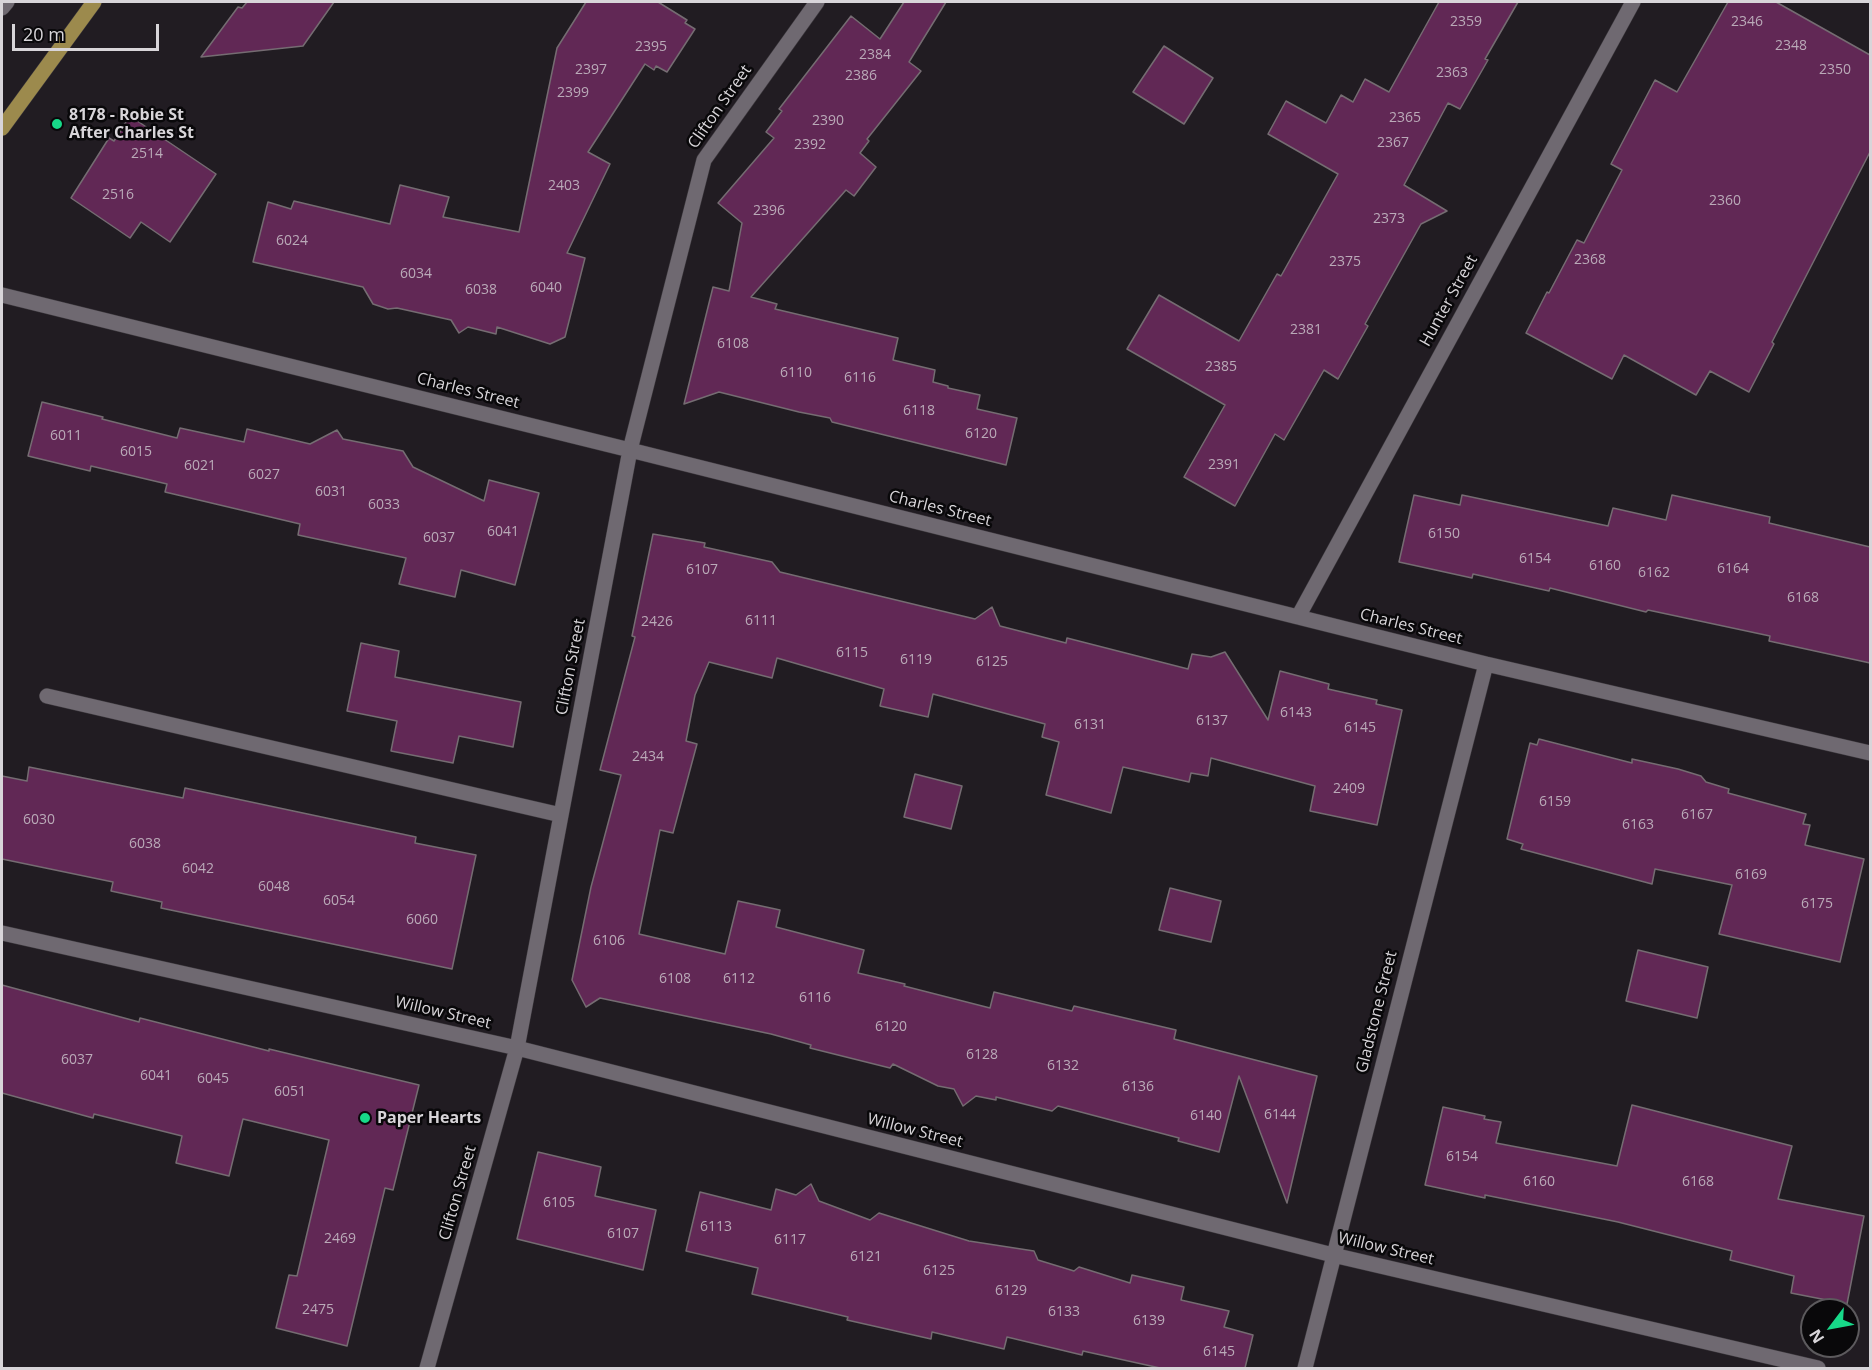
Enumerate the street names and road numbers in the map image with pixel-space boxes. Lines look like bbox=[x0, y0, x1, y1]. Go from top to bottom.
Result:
street label: Clifton Street bbox=[684, 62, 756, 152]
street label: Hunter Street bbox=[1416, 252, 1482, 350]
street label: Charles Street bbox=[415, 369, 521, 413]
street label: Charles Street bbox=[887, 487, 993, 531]
street label: Charles Street bbox=[1358, 605, 1464, 649]
street label: Clifton Street bbox=[552, 617, 590, 717]
street label: Gladstone Street bbox=[1353, 949, 1401, 1075]
street label: Willow Street bbox=[393, 993, 493, 1033]
street label: Willow Street bbox=[865, 1110, 965, 1152]
street label: Clifton Street bbox=[435, 1143, 481, 1243]
street label: Willow Street bbox=[1336, 1229, 1436, 1269]

